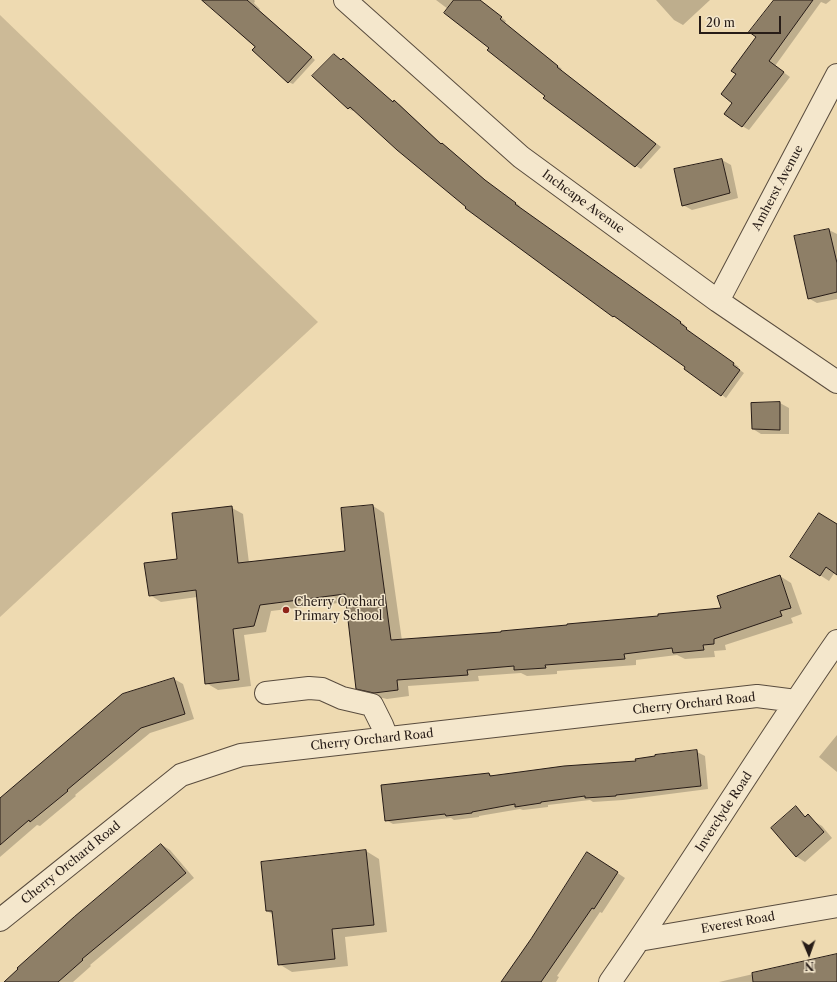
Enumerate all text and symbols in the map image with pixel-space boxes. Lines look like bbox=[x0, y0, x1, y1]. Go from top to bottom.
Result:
scale bar bbox=[701, 8, 783, 34]
text: 20 m bbox=[706, 15, 735, 30]
street label: Amherst Avenue bbox=[749, 143, 807, 233]
street label: Inchcape Avenue bbox=[539, 167, 627, 237]
place label: Cherry Orchard Primary School bbox=[294, 596, 385, 624]
marker: Cherry Orchard Primary School bbox=[281, 605, 291, 615]
street label: Cherry Orchard Road bbox=[632, 690, 756, 718]
street label: Cherry Orchard Road bbox=[310, 726, 434, 754]
street label: Inverclyde Road bbox=[693, 769, 755, 855]
street label: Cherry Orchard Road bbox=[18, 819, 124, 907]
street label: Everest Road bbox=[700, 909, 776, 937]
north arrow bbox=[789, 934, 829, 974]
text: N bbox=[804, 959, 814, 973]

